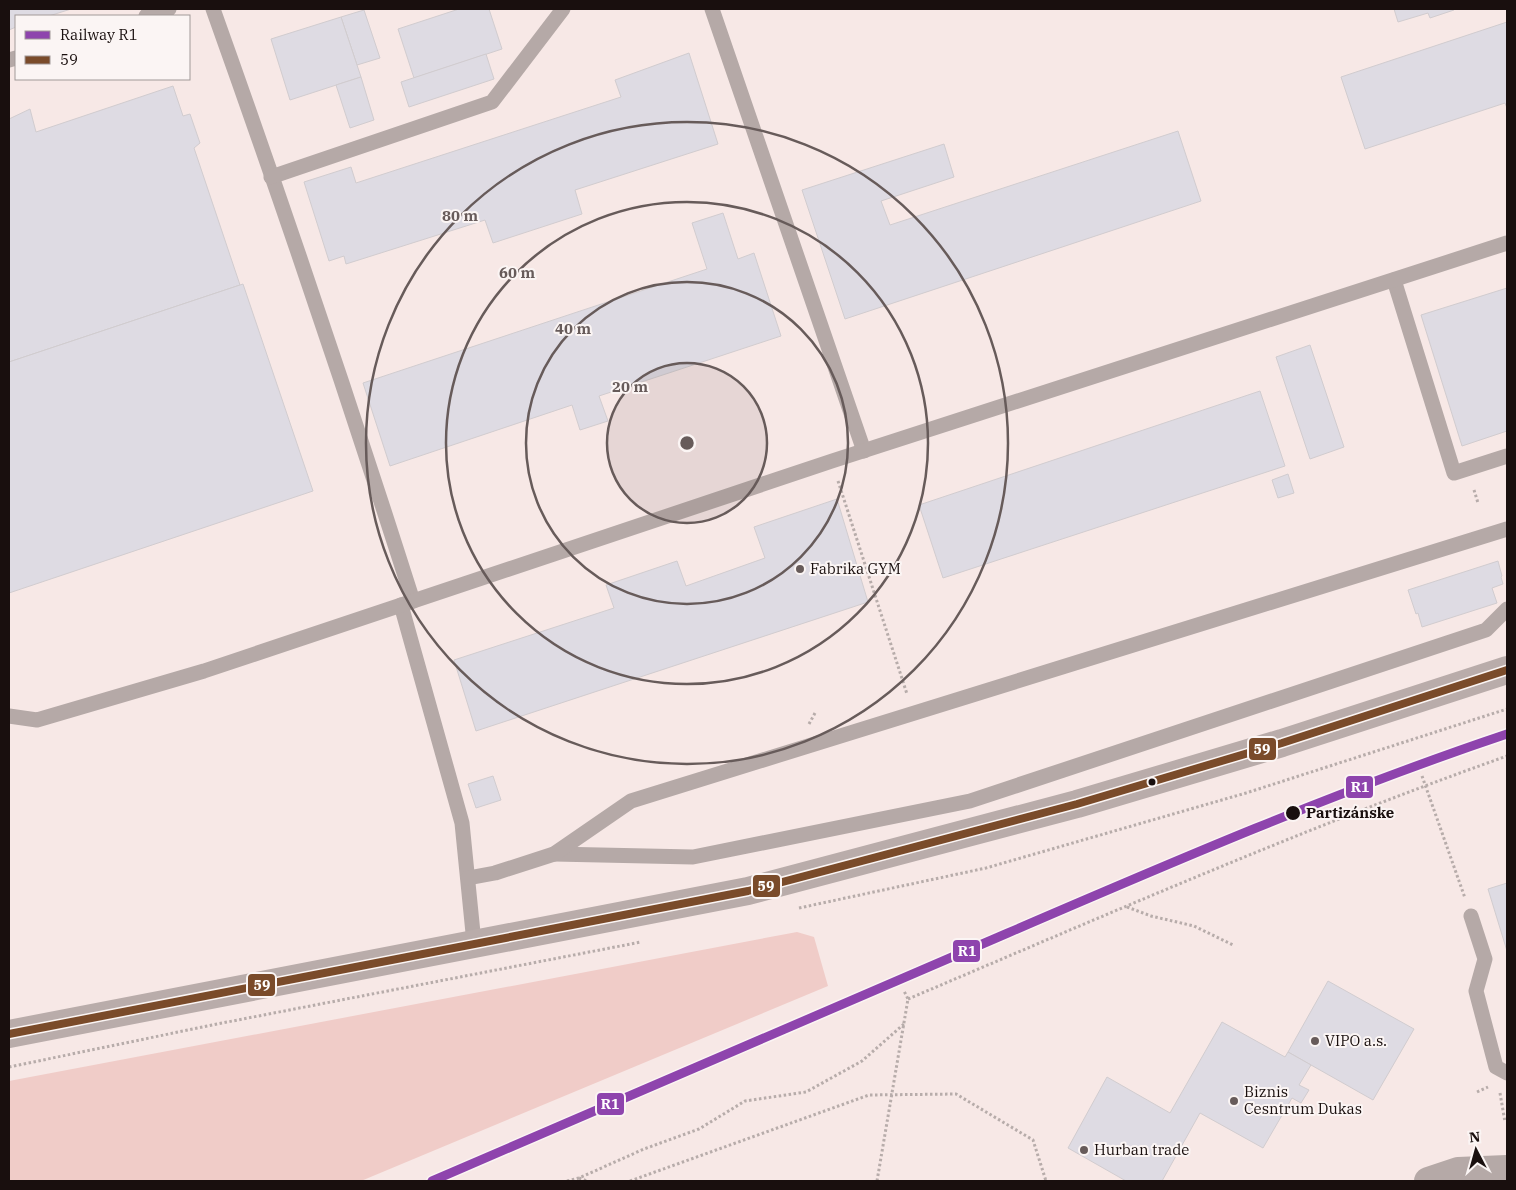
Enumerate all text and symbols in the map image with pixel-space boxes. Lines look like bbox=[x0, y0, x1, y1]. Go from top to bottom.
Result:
legend bbox=[15, 15, 190, 80]
text: Railway R1 bbox=[60, 25, 138, 44]
text: 59 bbox=[60, 50, 78, 69]
text: 80 m bbox=[442, 206, 478, 225]
text: 60 m bbox=[499, 263, 535, 282]
text: 40 m bbox=[555, 319, 591, 338]
text: 20 m bbox=[612, 377, 648, 396]
centre of rings bbox=[678, 434, 696, 452]
place label: Fabrika GYM bbox=[810, 559, 901, 578]
marker: Fabrika GYM bbox=[794, 563, 806, 575]
line badge: 59 bbox=[1248, 737, 1277, 761]
text: 59 bbox=[1254, 740, 1270, 758]
line badge: R1 bbox=[1345, 775, 1374, 799]
unlabelled marker bbox=[1147, 777, 1157, 787]
text: R1 bbox=[1351, 778, 1369, 796]
place label: Partizánske bbox=[1306, 803, 1394, 822]
marker: Partizánske bbox=[1284, 804, 1302, 822]
line badge: 59 bbox=[752, 874, 781, 898]
text: 59 bbox=[758, 877, 774, 895]
line badge: R1 bbox=[952, 939, 981, 963]
text: R1 bbox=[958, 942, 976, 960]
line badge: 59 bbox=[247, 973, 276, 997]
text: 59 bbox=[254, 976, 270, 994]
place label: VIPO a.s. bbox=[1325, 1031, 1387, 1050]
marker: VIPO a.s. bbox=[1309, 1035, 1321, 1047]
place label: Biznis Cesntrum Dukas bbox=[1244, 1082, 1362, 1118]
line badge: R1 bbox=[596, 1092, 625, 1116]
text: R1 bbox=[601, 1095, 619, 1113]
marker: Biznis Cesntrum Dukas bbox=[1228, 1095, 1240, 1107]
north arrow bbox=[1451, 1125, 1501, 1175]
text: N bbox=[1468, 1128, 1481, 1147]
place label: Hurban trade bbox=[1094, 1140, 1189, 1159]
marker: Hurban trade bbox=[1078, 1144, 1090, 1156]

